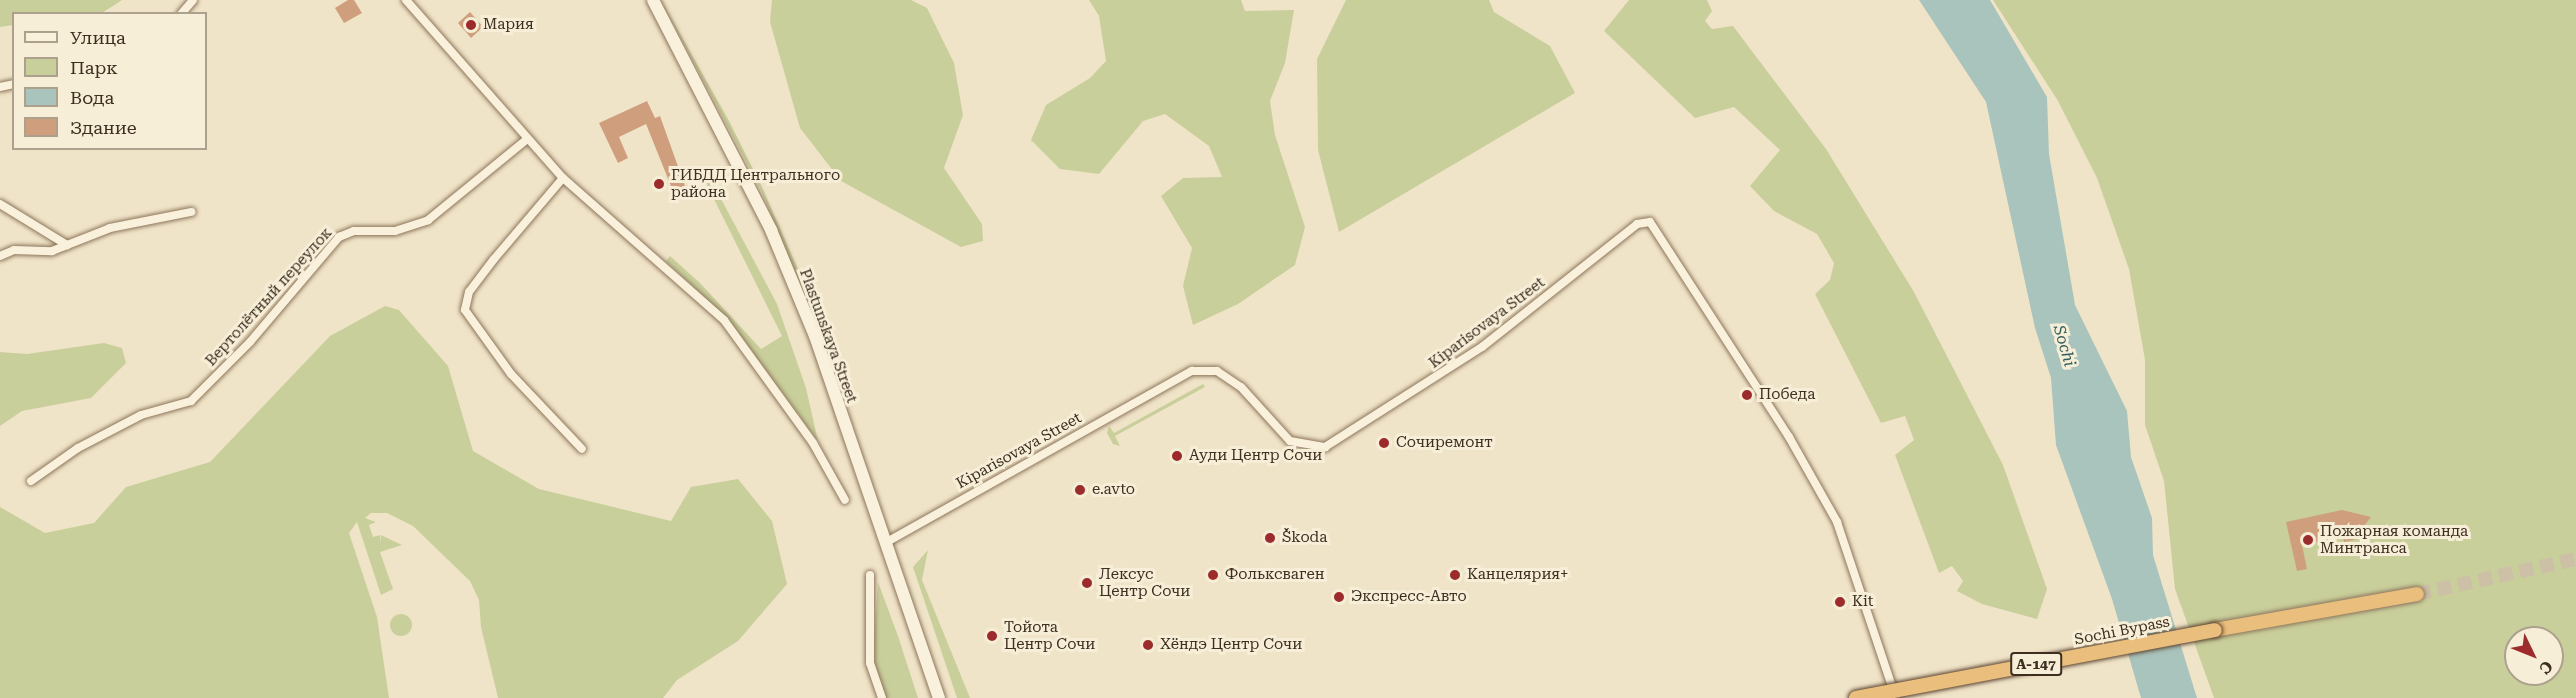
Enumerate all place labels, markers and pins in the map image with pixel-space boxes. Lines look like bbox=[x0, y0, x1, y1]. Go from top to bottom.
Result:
place label: Мария bbox=[483, 16, 534, 34]
marker: Мария bbox=[464, 18, 478, 32]
place label: ГИБДД Центрального района bbox=[671, 166, 840, 201]
marker: ГИБДД Центрального района bbox=[652, 177, 666, 191]
place label: Победа bbox=[1759, 386, 1815, 404]
marker: Победа bbox=[1740, 388, 1754, 402]
place label: Сочиремонт bbox=[1396, 434, 1493, 452]
marker: Сочиремонт bbox=[1377, 436, 1391, 450]
place label: Ауди Центр Сочи bbox=[1189, 447, 1322, 465]
marker: Ауди Центр Сочи bbox=[1170, 449, 1184, 463]
place label: e.avto bbox=[1092, 481, 1135, 499]
marker: e.avto bbox=[1073, 483, 1087, 497]
place label: Пожарная команда Минтранса bbox=[2320, 522, 2468, 557]
place label: Škoda bbox=[1282, 529, 1327, 547]
marker: Škoda bbox=[1263, 531, 1277, 545]
marker: Пожарная команда Минтранса bbox=[2301, 533, 2315, 547]
place label: Лексус Центр Сочи bbox=[1099, 565, 1190, 600]
place label: Фольксваген bbox=[1225, 566, 1324, 584]
place label: Канцелярия+ bbox=[1467, 566, 1568, 584]
marker: Фольксваген bbox=[1206, 568, 1220, 582]
marker: Канцелярия+ bbox=[1448, 568, 1462, 582]
marker: Лексус Центр Сочи bbox=[1080, 576, 1094, 590]
place label: Экспресс-Авто bbox=[1351, 588, 1467, 606]
marker: Экспресс-Авто bbox=[1332, 590, 1346, 604]
place label: Kit bbox=[1852, 593, 1873, 611]
marker: Kit bbox=[1833, 595, 1847, 609]
place label: Тойота Центр Сочи bbox=[1004, 618, 1095, 653]
marker: Тойота Центр Сочи bbox=[985, 629, 999, 643]
place label: Хёндэ Центр Сочи bbox=[1160, 636, 1302, 654]
marker: Хёндэ Центр Сочи bbox=[1141, 638, 1155, 652]

